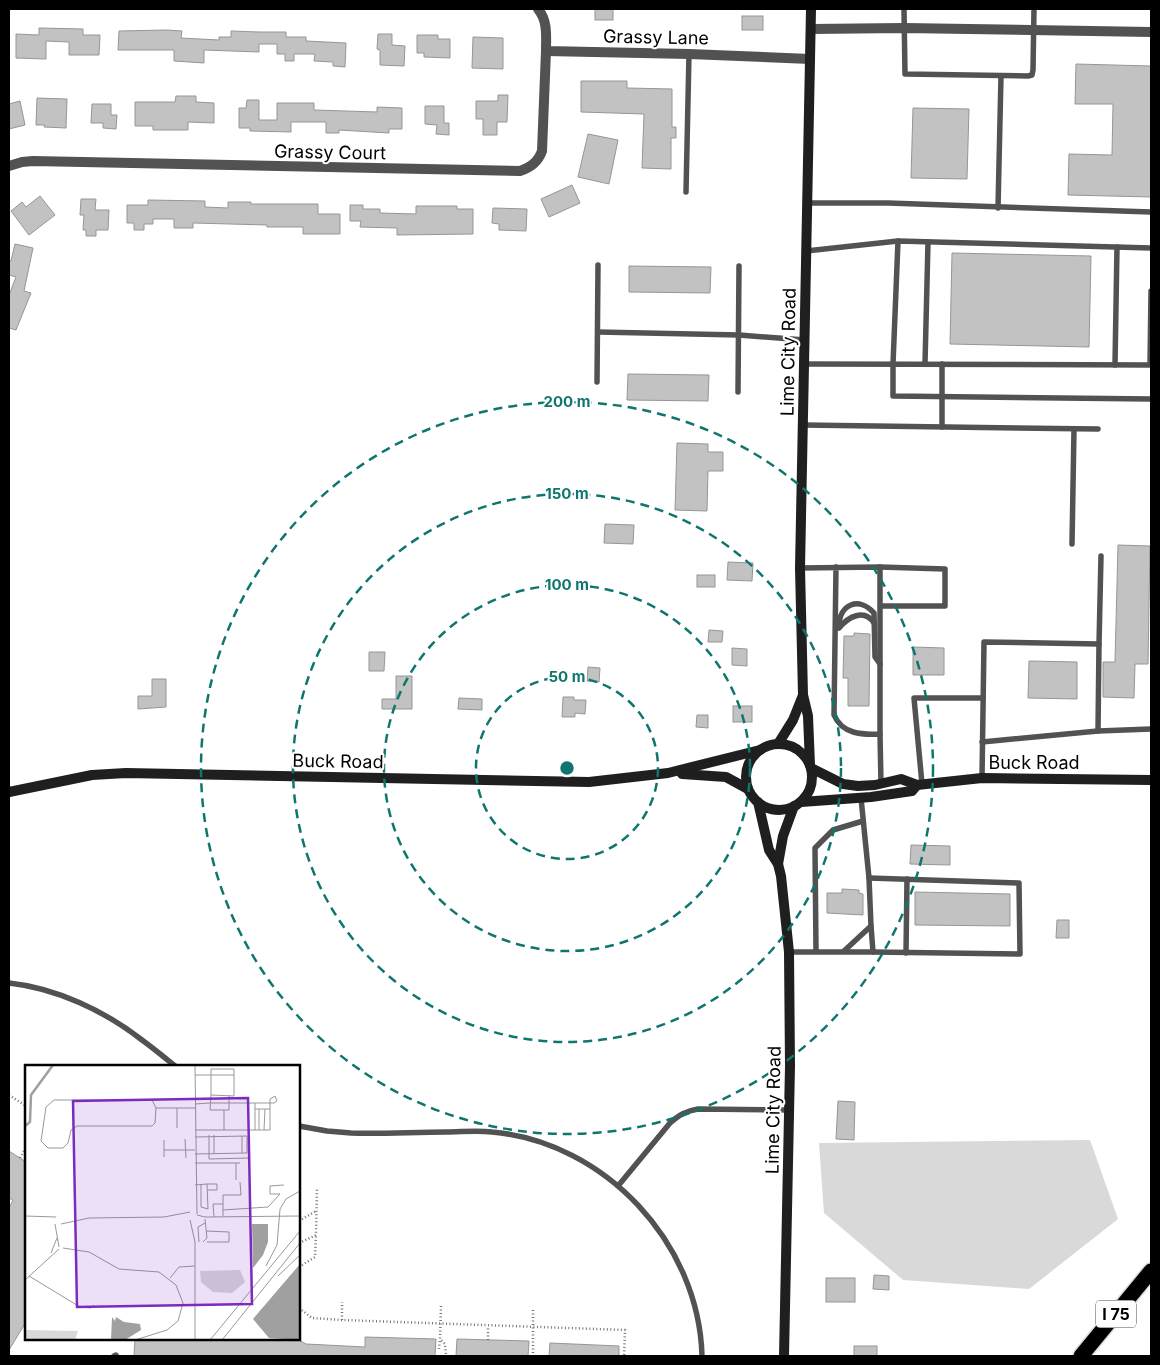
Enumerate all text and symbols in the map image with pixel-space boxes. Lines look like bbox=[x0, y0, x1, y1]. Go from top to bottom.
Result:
street label: Grassy Lane bbox=[603, 26, 709, 48]
street label: Grassy Court bbox=[274, 141, 386, 163]
street label: Lime City Road bbox=[776, 288, 800, 416]
text: 200 m bbox=[544, 392, 590, 411]
text: 150 m bbox=[545, 484, 589, 503]
text: 100 m bbox=[545, 575, 589, 594]
text: 50 m bbox=[549, 667, 585, 686]
street label: Buck Road bbox=[292, 750, 384, 772]
street label: Buck Road bbox=[988, 752, 1080, 773]
centre of rings bbox=[558, 759, 576, 777]
street label: Lime City Road bbox=[761, 1046, 785, 1174]
inset map bbox=[25, 1065, 300, 1340]
road number: I 75 bbox=[1096, 1300, 1136, 1328]

